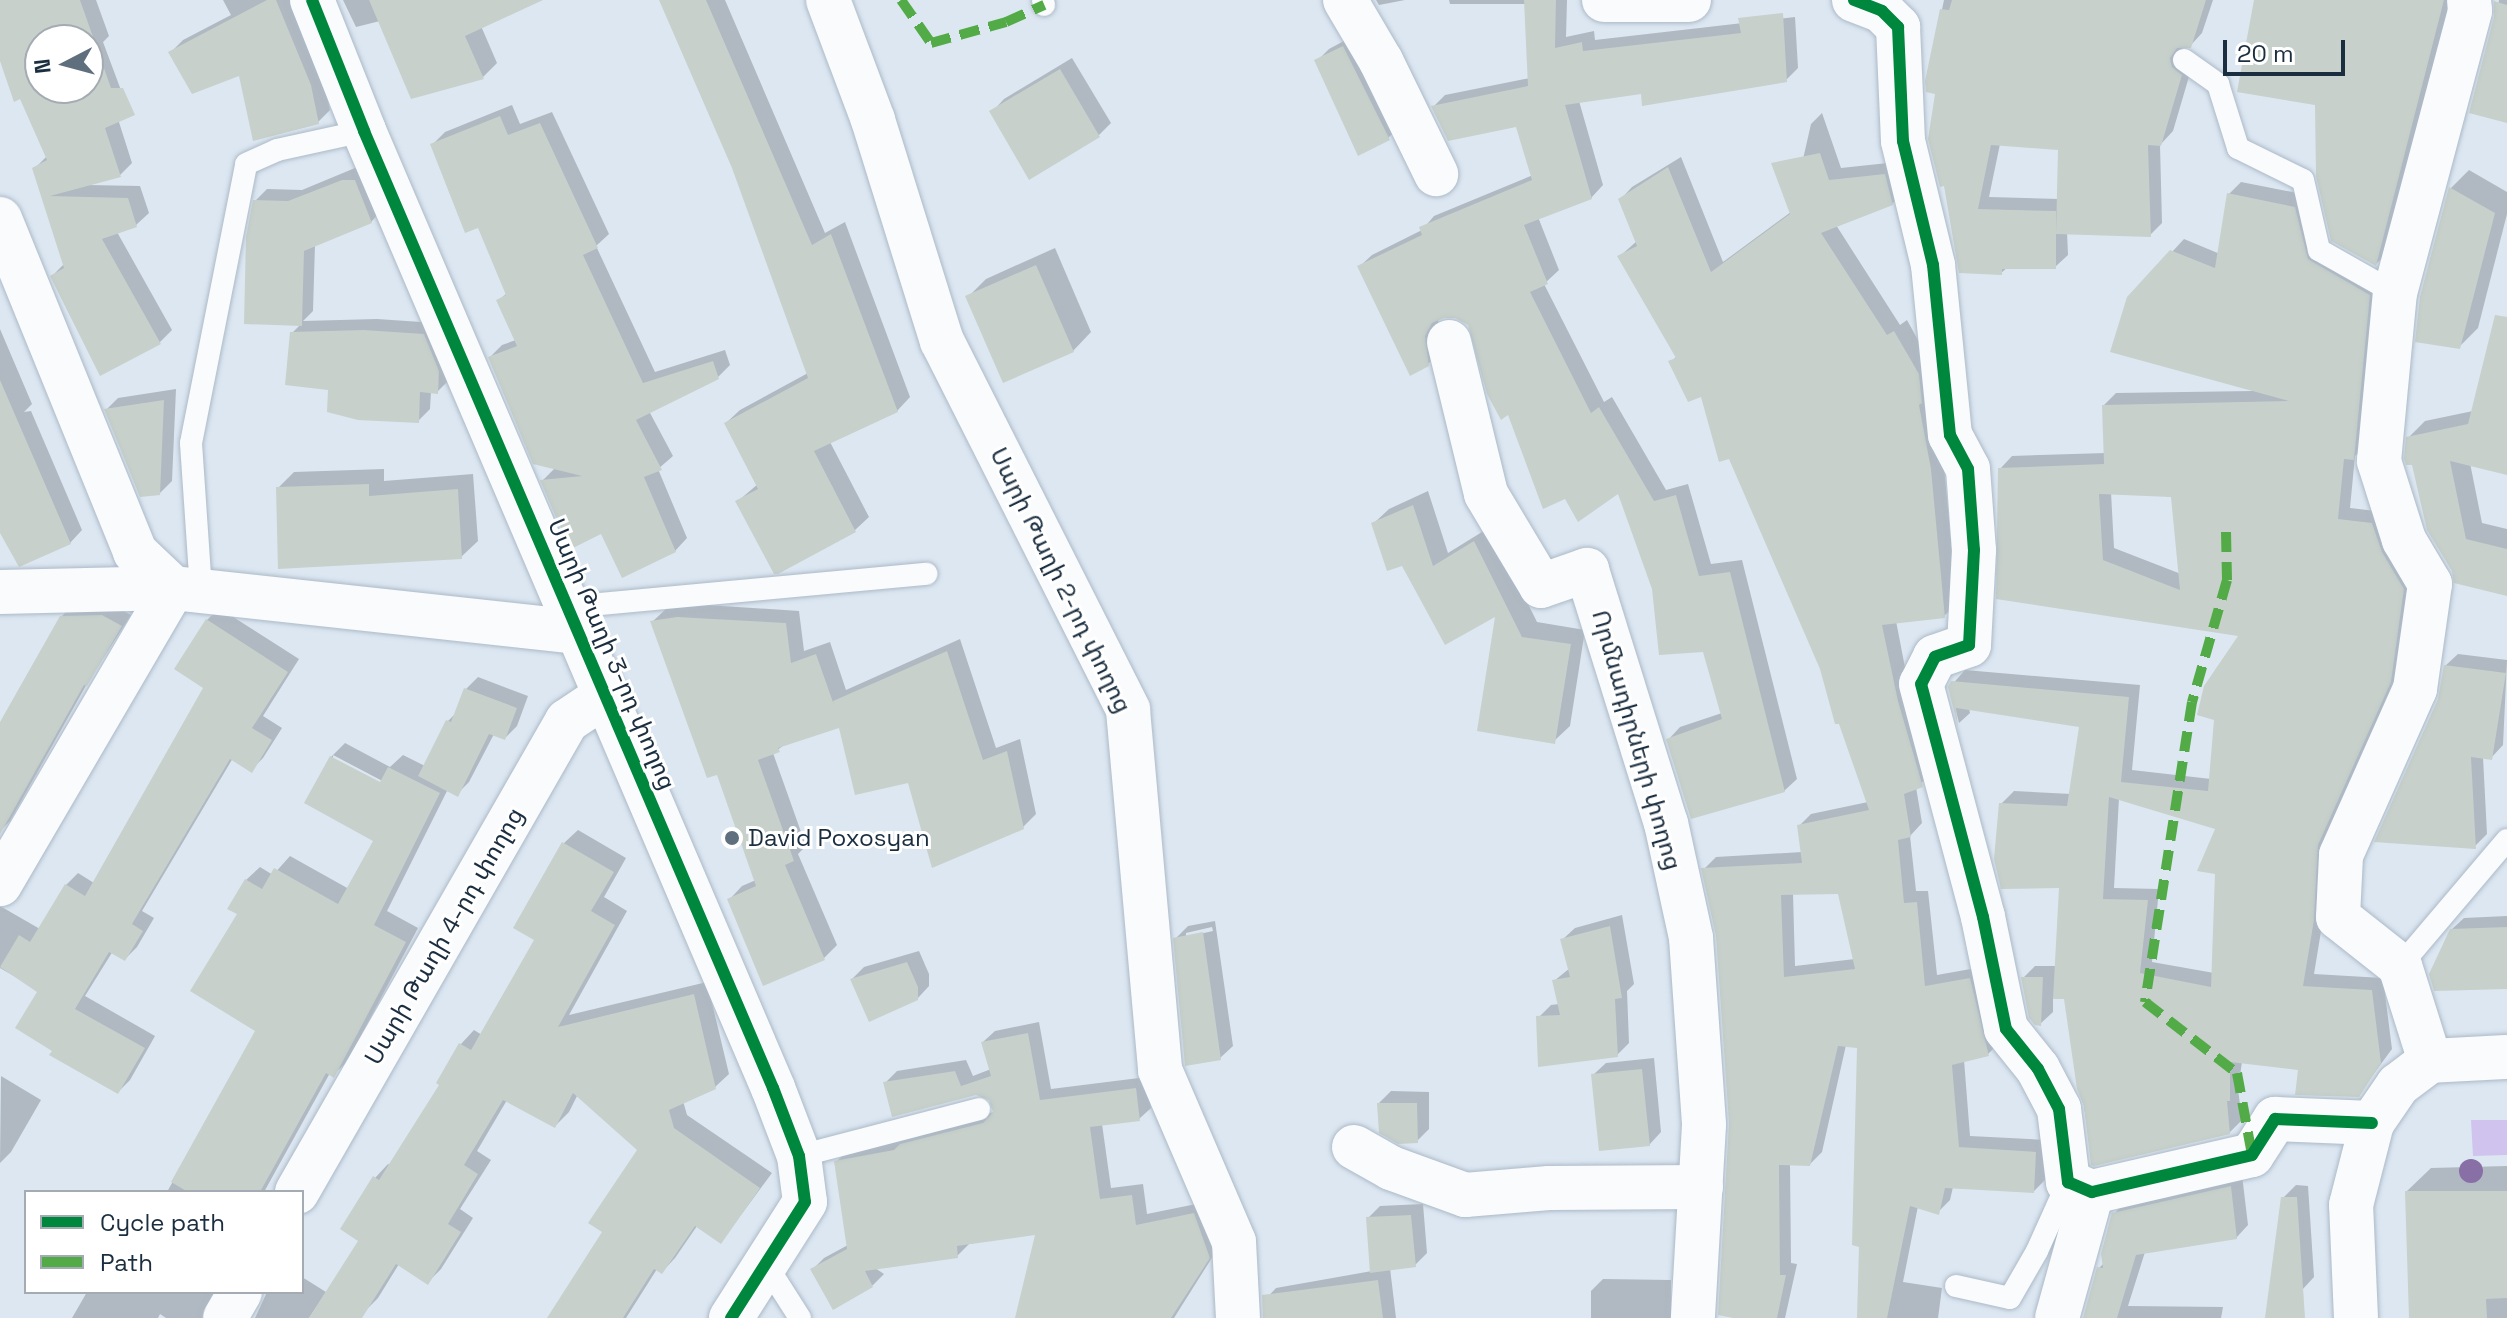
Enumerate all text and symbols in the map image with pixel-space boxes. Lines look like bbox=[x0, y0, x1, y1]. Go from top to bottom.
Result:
north arrow bbox=[24, 24, 104, 104]
scale bar bbox=[2227, 24, 2349, 74]
text: 20 m bbox=[2237, 38, 2294, 69]
text: N bbox=[27, 58, 57, 75]
street label: Սարի Թաղի 2-րդ փողոց bbox=[984, 443, 1138, 717]
street label: Սարի Թաղի 3-րդ փողոց bbox=[542, 514, 682, 794]
street label: Որմնադիրների փողոց bbox=[1586, 607, 1688, 873]
street label: Սարի Թաղի 4-րդ փողոց bbox=[358, 802, 530, 1070]
place label: David Poxosyan bbox=[748, 824, 930, 852]
marker: David Poxosyan bbox=[723, 829, 741, 847]
legend bbox=[24, 1190, 304, 1294]
text: Cycle path bbox=[100, 1207, 225, 1238]
text: Path bbox=[100, 1247, 153, 1278]

